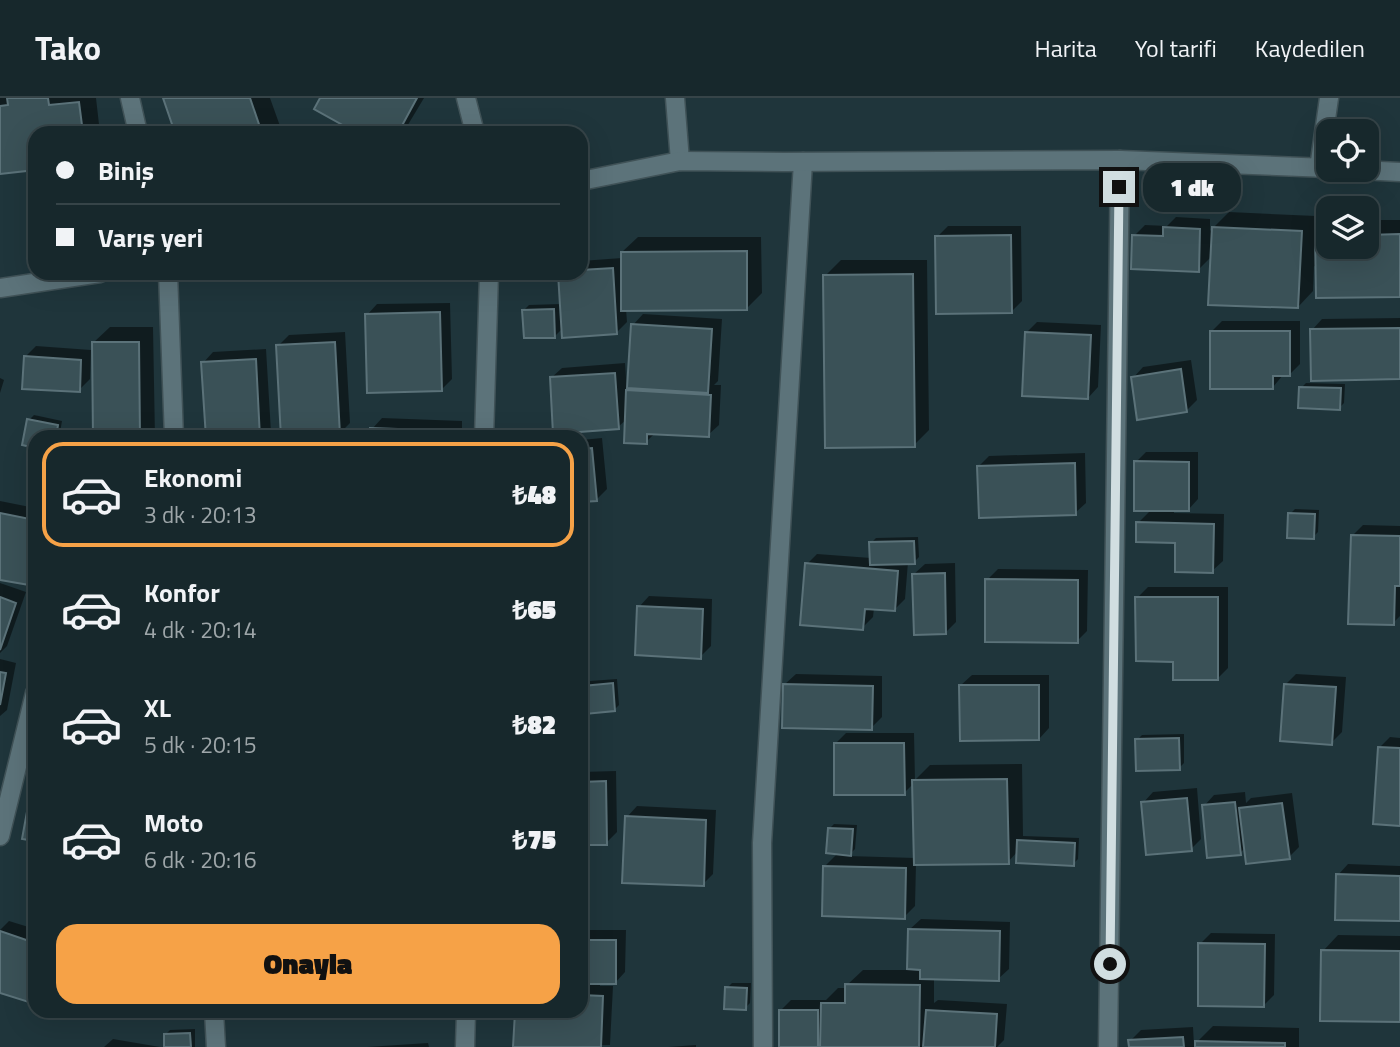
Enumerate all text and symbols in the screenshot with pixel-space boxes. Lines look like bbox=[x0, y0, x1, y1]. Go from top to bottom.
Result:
text: Tako bbox=[35, 23, 101, 73]
text: Harita bbox=[1035, 30, 1097, 66]
text: Yol tarifi bbox=[1135, 30, 1217, 66]
text: Kaydedilen bbox=[1255, 30, 1365, 66]
map controls bbox=[1316, 119, 1379, 259]
button: locate bbox=[1316, 119, 1379, 182]
text: Biniş bbox=[98, 151, 154, 190]
callout: 1 dk bbox=[1144, 162, 1242, 212]
text: 1 dk bbox=[1170, 170, 1214, 205]
route end bbox=[1103, 171, 1135, 203]
button: layers bbox=[1316, 196, 1379, 259]
text: Varış yeri bbox=[98, 218, 203, 257]
text: Ekonomi bbox=[144, 458, 242, 497]
icon: car bbox=[60, 463, 123, 526]
text: ₺48 bbox=[513, 475, 556, 514]
text: 3 dk · 20:13 bbox=[144, 497, 257, 532]
text: Konfor bbox=[144, 573, 220, 612]
icon: car bbox=[60, 578, 123, 641]
text: ₺65 bbox=[513, 590, 556, 629]
text: 4 dk · 20:14 bbox=[144, 612, 257, 647]
text: XL bbox=[144, 688, 171, 727]
icon: car bbox=[60, 693, 123, 756]
text: ₺82 bbox=[513, 705, 556, 744]
text: 5 dk · 20:15 bbox=[144, 727, 257, 762]
text: Moto bbox=[144, 803, 203, 842]
icon: car bbox=[60, 808, 123, 871]
text: ₺75 bbox=[513, 820, 556, 859]
text: 6 dk · 20:16 bbox=[144, 842, 257, 877]
button: Onayla bbox=[56, 924, 560, 1004]
route start bbox=[1094, 948, 1126, 980]

